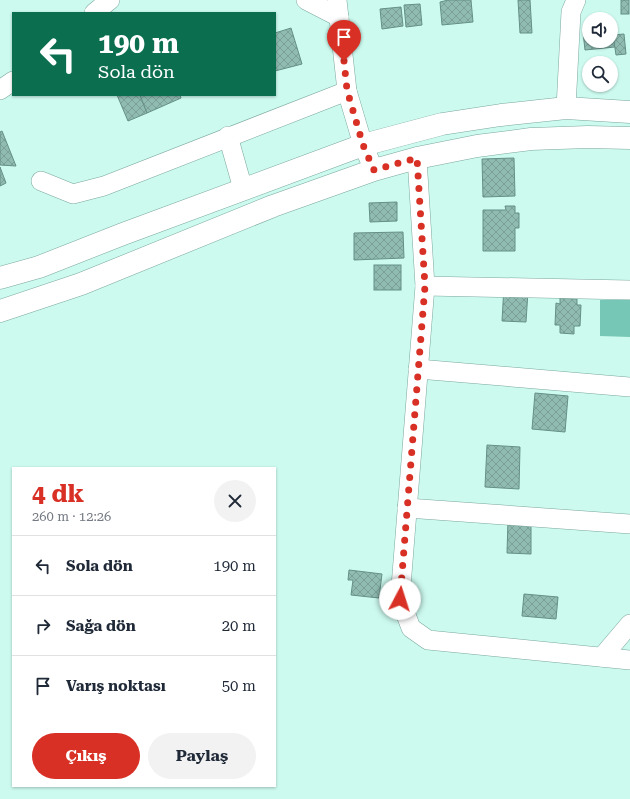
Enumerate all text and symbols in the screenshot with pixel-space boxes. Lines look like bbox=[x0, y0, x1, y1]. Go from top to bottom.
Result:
map controls bbox=[582, 12, 618, 92]
button: sound bbox=[582, 12, 618, 48]
pin bbox=[327, 20, 361, 61]
icon: arrive bbox=[333, 26, 355, 48]
text: 190 m bbox=[98, 27, 179, 60]
icon: left bbox=[32, 28, 84, 80]
button: search bbox=[582, 56, 618, 92]
text: Sola dön bbox=[98, 61, 175, 82]
text: 4 dk bbox=[32, 480, 84, 508]
button: close bbox=[214, 480, 256, 522]
text: 260 m · 12:26 bbox=[32, 509, 111, 524]
icon: left bbox=[32, 555, 54, 577]
text: Sola dön bbox=[66, 557, 133, 575]
text: 190 m bbox=[213, 557, 256, 575]
position arrow bbox=[379, 578, 421, 620]
icon: right bbox=[32, 615, 54, 637]
text: Sağa dön bbox=[66, 617, 136, 635]
text: 20 m bbox=[222, 617, 256, 635]
icon: arrive bbox=[32, 675, 54, 697]
text: Varış noktası bbox=[66, 677, 166, 695]
text: 50 m bbox=[222, 677, 256, 695]
button: Çıkış bbox=[32, 733, 140, 779]
button: Paylaş bbox=[148, 733, 256, 779]

